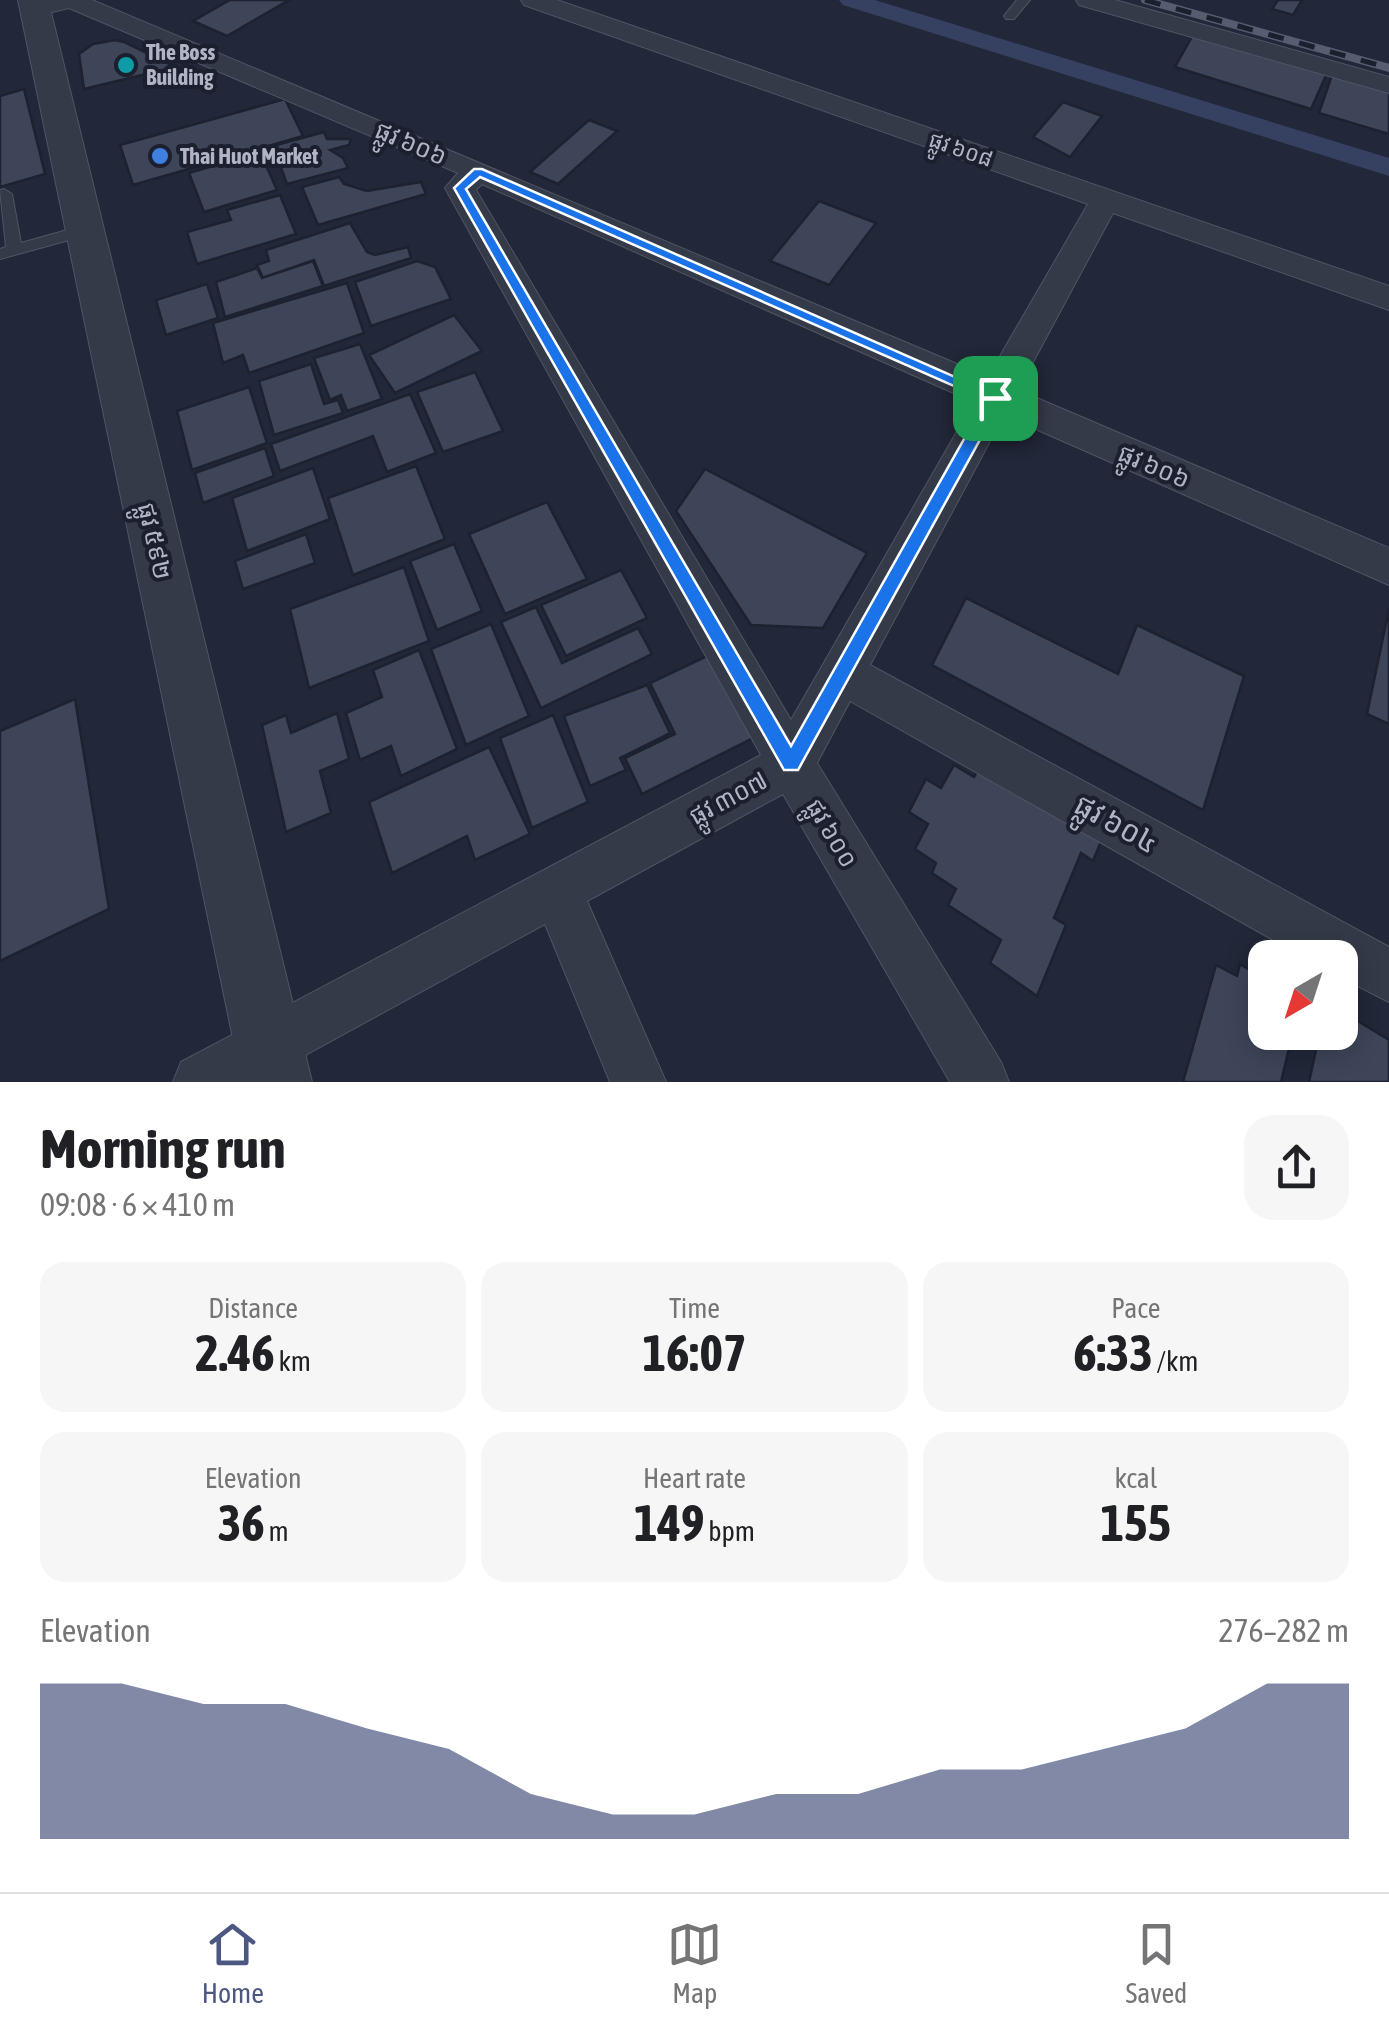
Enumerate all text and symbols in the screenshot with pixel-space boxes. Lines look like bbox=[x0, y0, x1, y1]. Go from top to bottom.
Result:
place label: The Boss Building bbox=[146, 39, 215, 90]
marker: The Boss Building bbox=[115, 54, 137, 76]
street label: ផ្លូវ ៦០៦ bbox=[367, 115, 451, 179]
street label: ផ្លូវ ៦០៨ bbox=[923, 126, 996, 179]
place label: Thai Huot Market bbox=[180, 143, 319, 169]
marker: Thai Huot Market bbox=[149, 145, 171, 167]
pin bbox=[953, 356, 1038, 441]
icon: arrive bbox=[968, 371, 1023, 426]
street label: ផ្លូវ ៦០៦ bbox=[1110, 438, 1194, 502]
street label: ផ្លូវ ៥៩២ bbox=[123, 500, 177, 584]
street label: ផ្លូវ ៣០៧ bbox=[684, 766, 776, 838]
street label: ផ្លូវ ៦០៤ bbox=[1064, 786, 1164, 868]
street label: ផ្លូវ ៦០០ bbox=[793, 794, 863, 877]
north arrow bbox=[1248, 940, 1358, 1050]
map controls bbox=[1248, 940, 1358, 1050]
button: share bbox=[1244, 1115, 1349, 1220]
text: Morning run bbox=[40, 1117, 286, 1180]
text: 09:08 · 6 × 410 m bbox=[40, 1186, 235, 1223]
text: Distance bbox=[208, 1292, 298, 1324]
text: Time bbox=[669, 1292, 720, 1324]
text: Pace bbox=[1111, 1292, 1160, 1324]
text: 2.46 bbox=[195, 1324, 275, 1382]
text: 16:07 bbox=[643, 1324, 746, 1382]
text: 6:33 bbox=[1073, 1324, 1153, 1382]
text: km bbox=[275, 1345, 311, 1377]
text: /km bbox=[1153, 1345, 1198, 1377]
text: Elevation bbox=[205, 1462, 302, 1494]
text: Heart rate bbox=[643, 1462, 746, 1494]
text: kcal bbox=[1115, 1462, 1157, 1494]
text: 36 bbox=[218, 1494, 265, 1552]
text: 149 bbox=[634, 1494, 704, 1552]
text: 155 bbox=[1101, 1494, 1171, 1552]
text: m bbox=[265, 1515, 289, 1547]
text: bpm bbox=[704, 1515, 755, 1547]
text: Elevation bbox=[40, 1612, 151, 1649]
text: 276–282 m bbox=[1219, 1612, 1349, 1649]
tab: Home bbox=[202, 1917, 264, 2009]
tab: Map bbox=[667, 1917, 722, 2009]
tab: Saved bbox=[1125, 1917, 1187, 2009]

